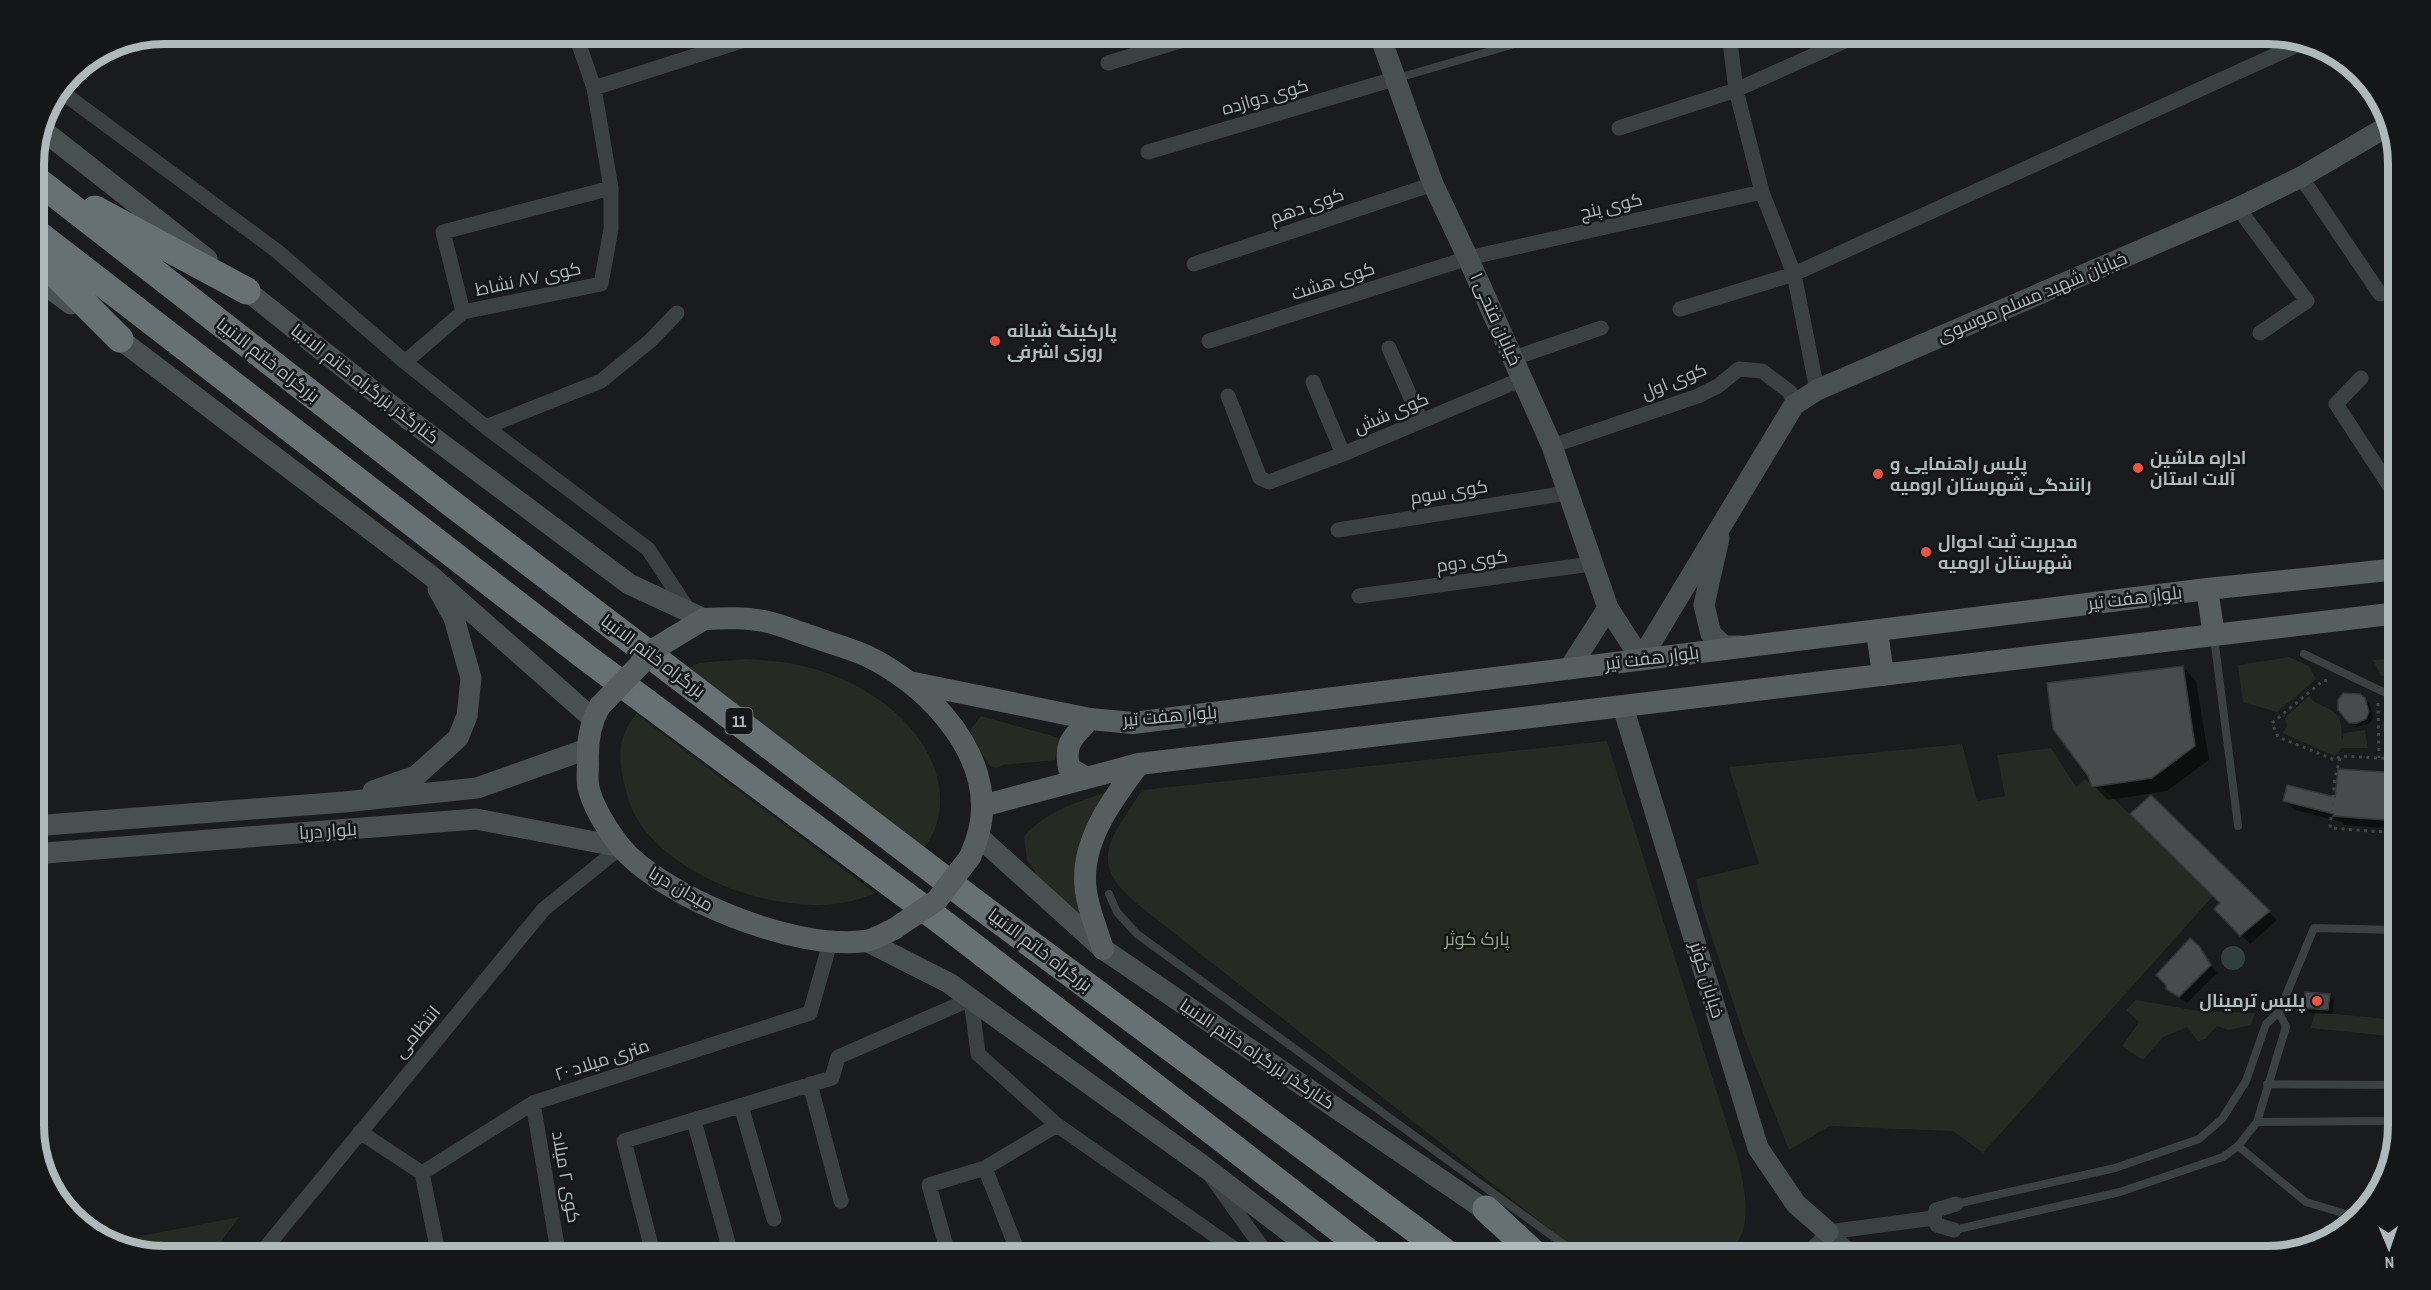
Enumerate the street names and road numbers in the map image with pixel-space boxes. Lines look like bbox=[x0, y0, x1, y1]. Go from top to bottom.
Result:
street label: کوی دوازده bbox=[1219, 72, 1311, 121]
street label: کوی دهم bbox=[1266, 181, 1347, 230]
street label: کوی پنج bbox=[1577, 186, 1645, 225]
street label: خیابان شهید مسلم موسوی bbox=[1933, 245, 2131, 348]
street label: کوی ۸۷ نشاط bbox=[473, 255, 583, 302]
street label: کوی هشت bbox=[1288, 255, 1378, 306]
street label: خیابان فتحی ۱ bbox=[1465, 268, 1528, 369]
street label: بزرگراه خاتم الانبیا bbox=[211, 311, 325, 408]
street label: کنارگذر بزرگراه خاتم الانبیا bbox=[286, 318, 445, 450]
street label: کوی اول bbox=[1637, 356, 1710, 405]
street label: کوی شش bbox=[1349, 386, 1432, 440]
street label: کوی سوم bbox=[1408, 473, 1490, 510]
street label: کوی دوم bbox=[1435, 543, 1509, 578]
street label: بلوار هفت تیر bbox=[2085, 579, 2183, 616]
street label: بزرگراه خاتم الانبیا bbox=[596, 608, 711, 703]
street label: بلوار هفت تیر bbox=[1602, 639, 1700, 676]
street label: بلوار هفت تیر bbox=[1121, 699, 1218, 732]
road number: 11 bbox=[726, 708, 752, 734]
street label: بلوار دریا bbox=[298, 816, 358, 845]
street label: میدان دریا bbox=[644, 860, 718, 917]
street label: بزرگراه خاتم الانبیا bbox=[983, 902, 1098, 997]
street label: خیابان کوثر bbox=[1684, 938, 1731, 1021]
street label: کنارگذر بزرگراه خاتم الانبیا bbox=[1175, 992, 1340, 1115]
street label: انتظامی bbox=[387, 1000, 446, 1063]
street label: ۲۰ متری میلاد bbox=[551, 1032, 652, 1087]
street label: کوی ۲ میلاد bbox=[546, 1129, 587, 1225]

